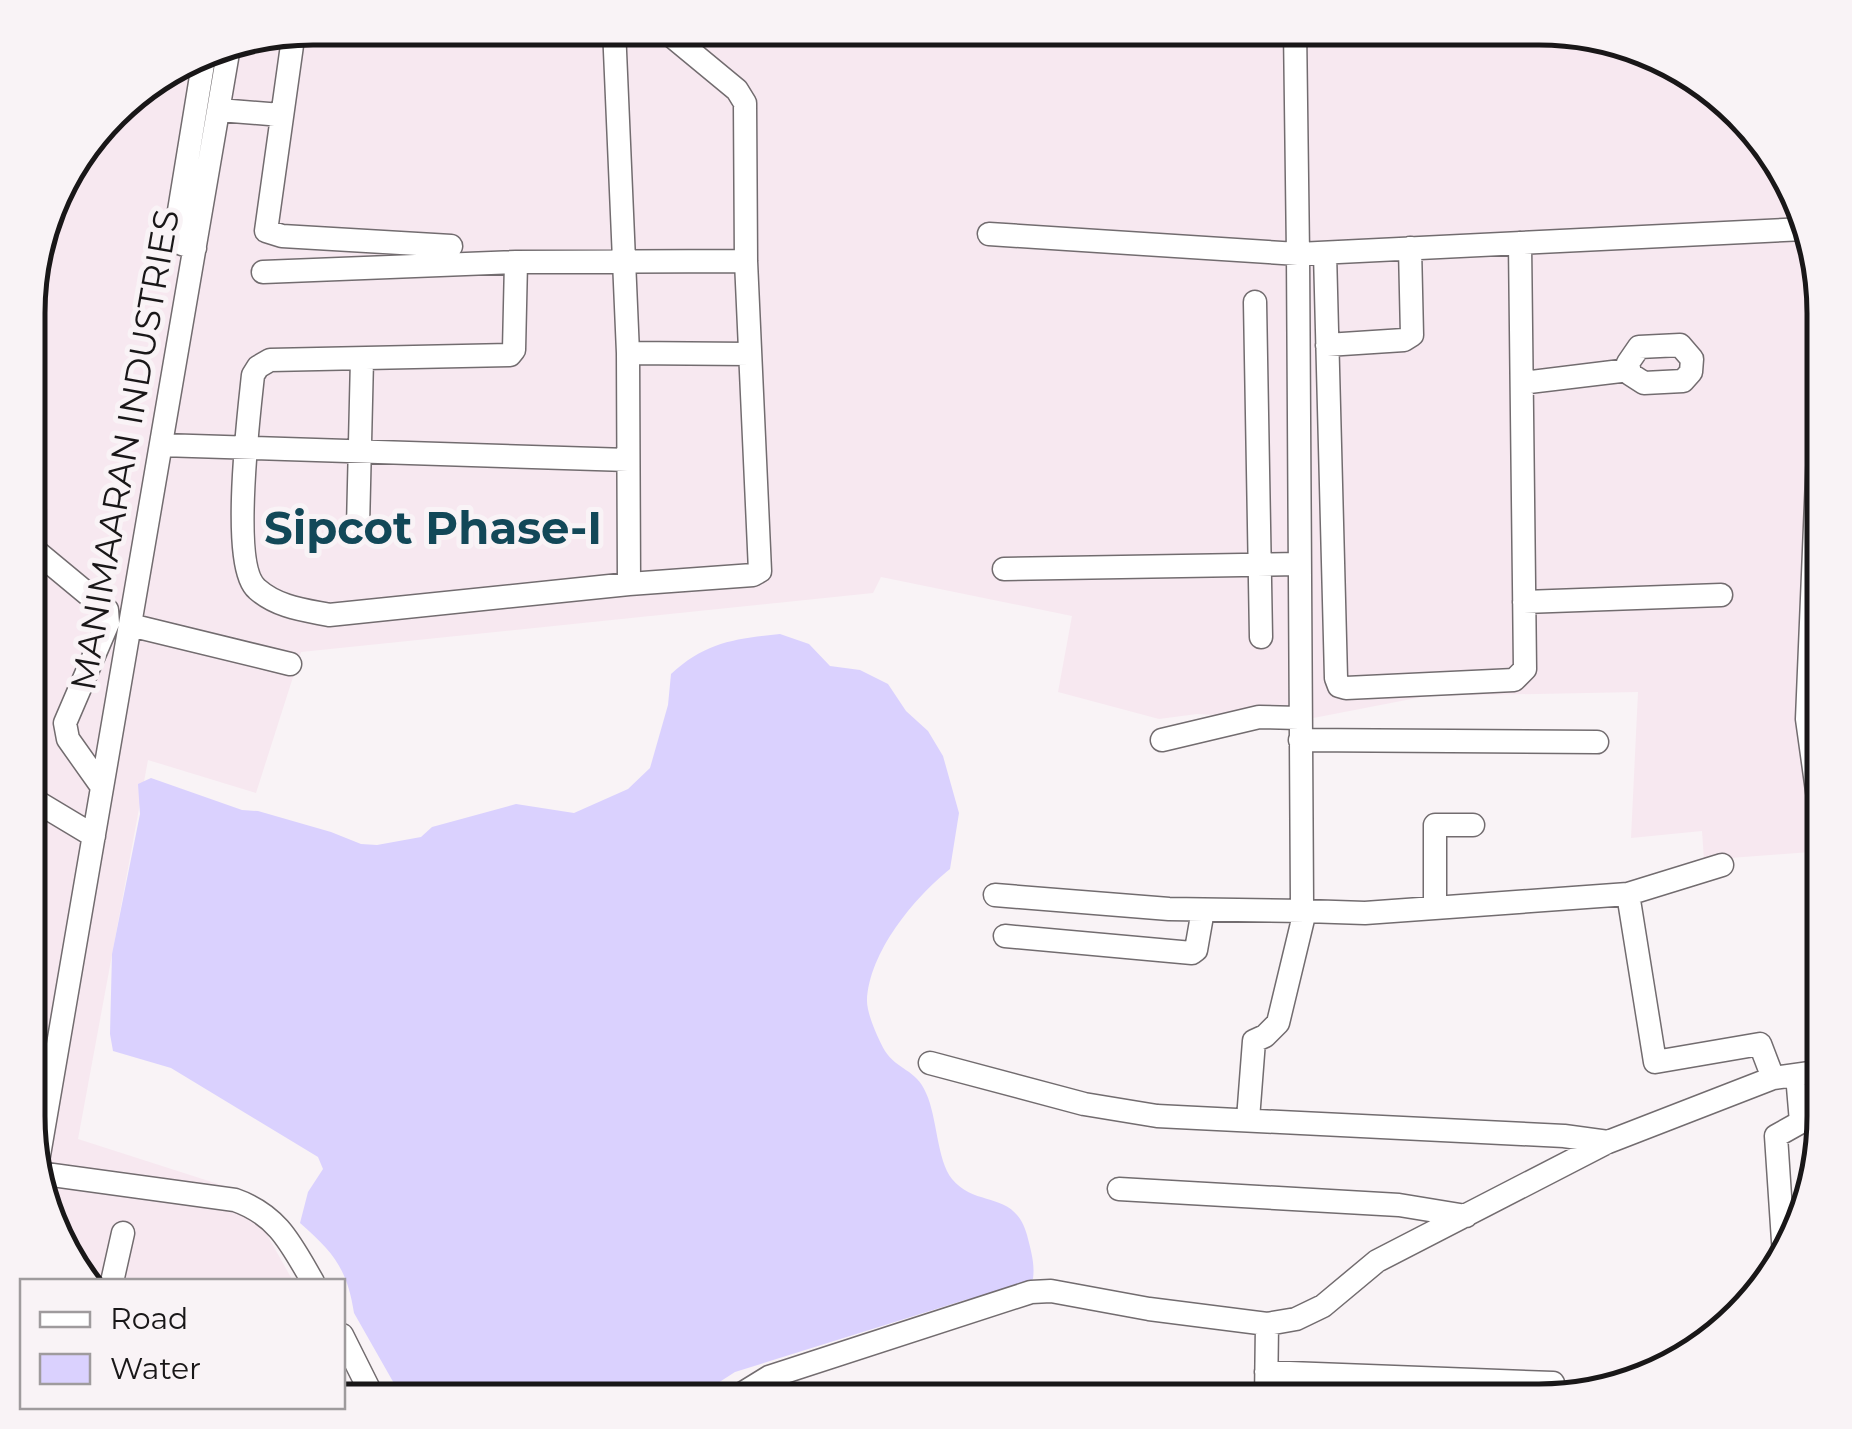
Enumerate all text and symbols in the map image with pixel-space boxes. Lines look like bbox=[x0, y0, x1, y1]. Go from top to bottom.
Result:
street label: MANIMAARAN INDUSTRIES bbox=[61, 206, 188, 694]
district label: Sipcot Phase-I bbox=[264, 500, 602, 555]
legend bbox=[20, 1279, 345, 1409]
text: Road bbox=[110, 1300, 188, 1337]
text: Water bbox=[110, 1350, 201, 1387]

